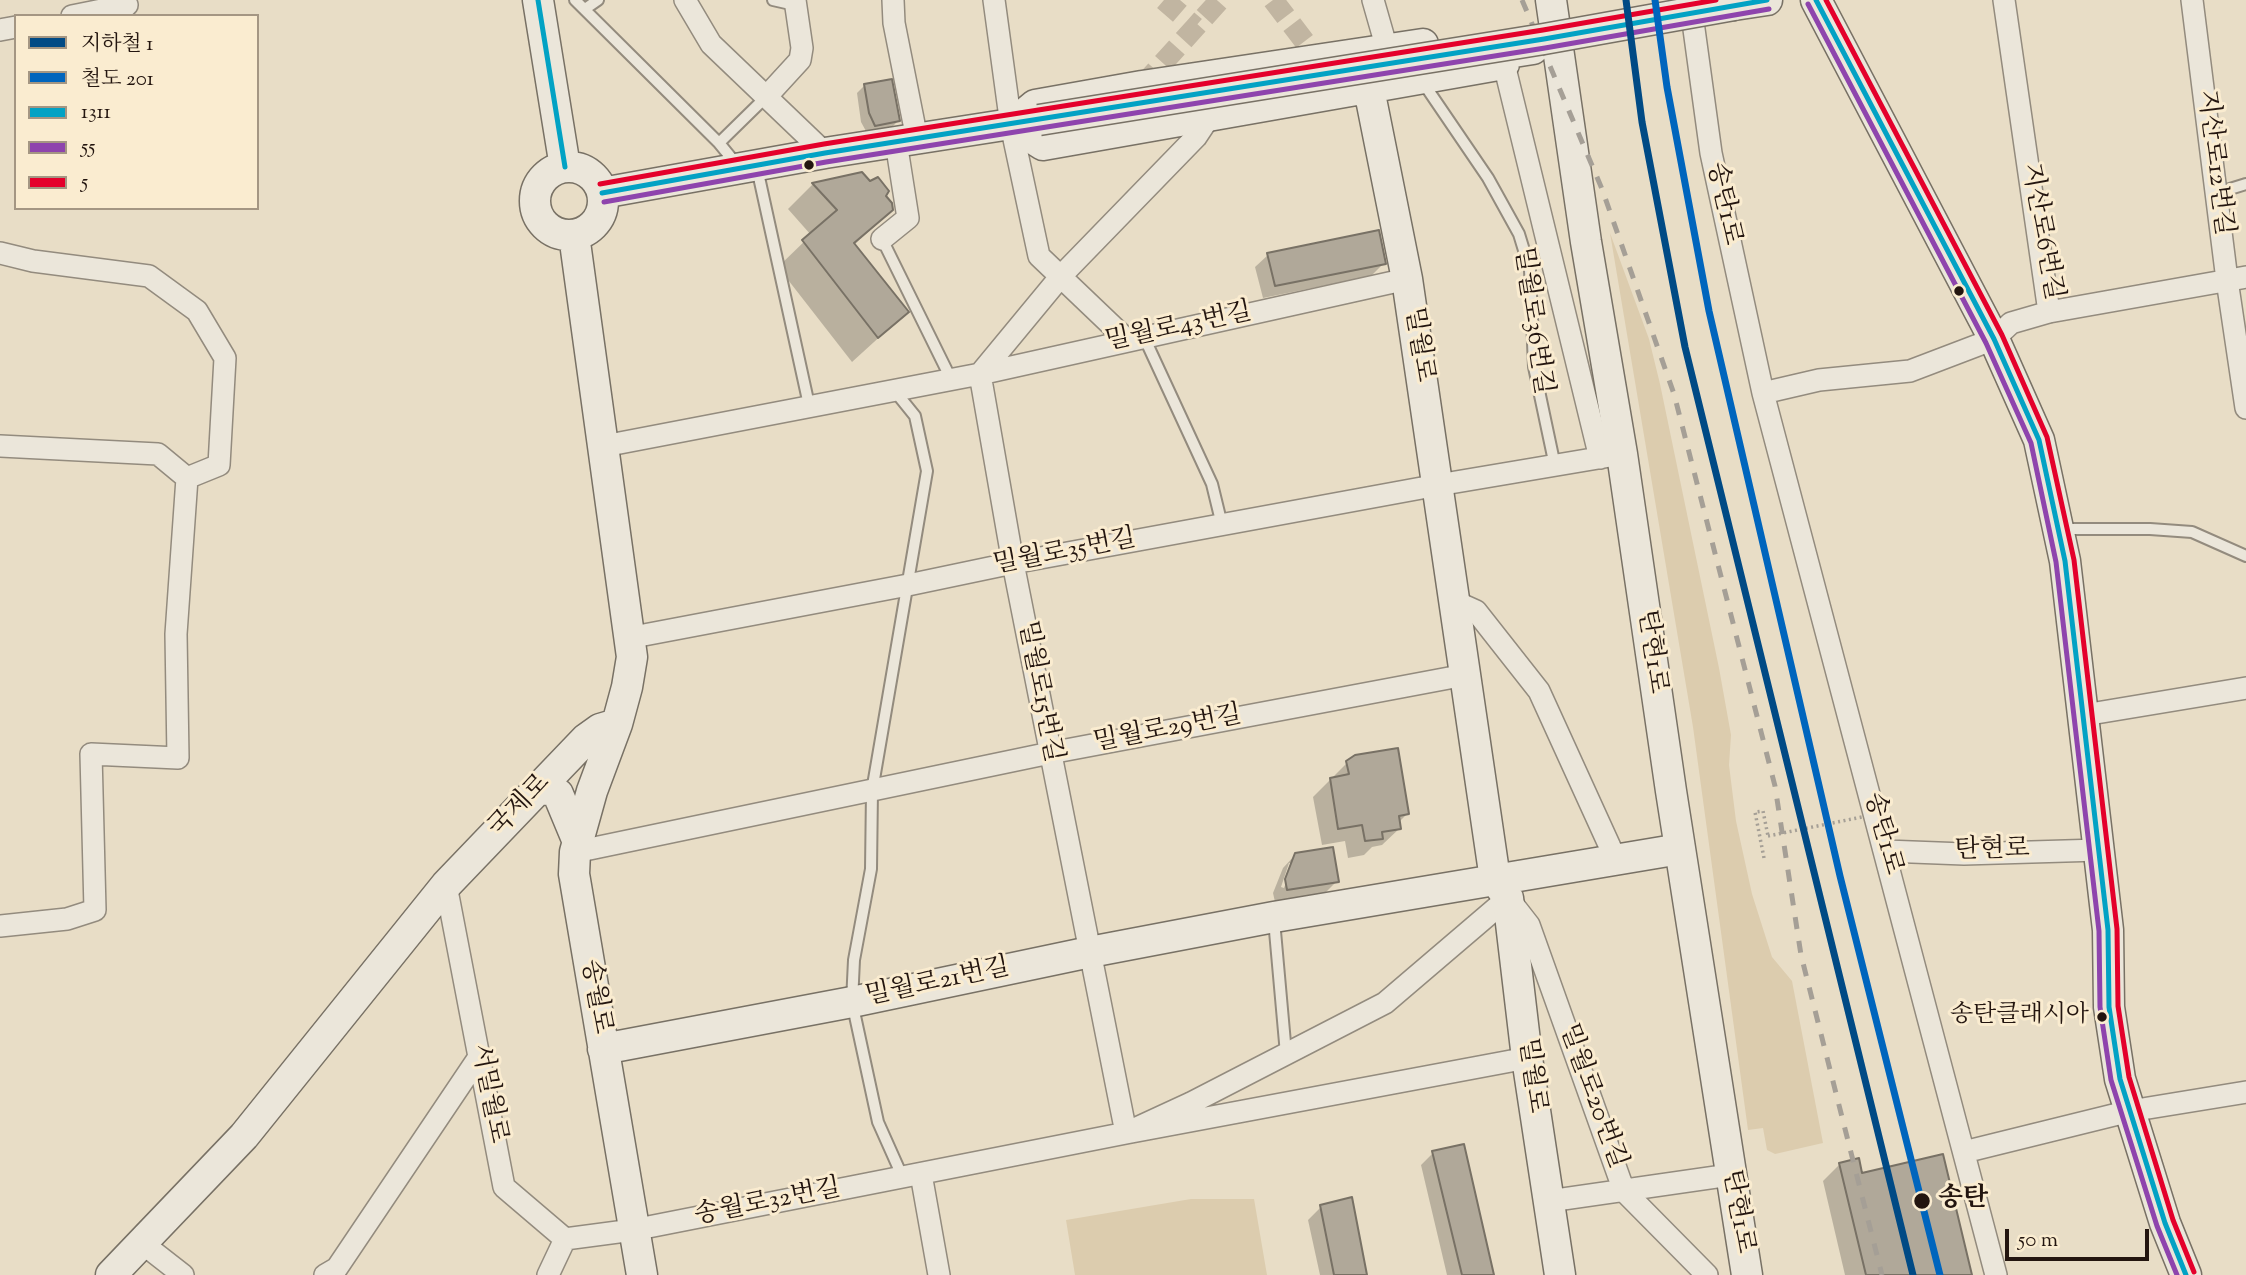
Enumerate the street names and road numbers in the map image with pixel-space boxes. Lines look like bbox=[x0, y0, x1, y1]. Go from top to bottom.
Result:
street label: 지산로12번길 bbox=[2189, 88, 2237, 238]
street label: 송탄1로 bbox=[1698, 160, 1746, 248]
street label: 지산로6번길 bbox=[2013, 161, 2067, 303]
street label: 밀월로36번길 bbox=[1505, 245, 1557, 397]
street label: 밀월로43번길 bbox=[1103, 298, 1255, 360]
street label: 밀월로 bbox=[1396, 305, 1438, 385]
street label: 밀월로35번길 bbox=[991, 525, 1139, 583]
street label: 탄현1로 bbox=[1629, 608, 1671, 696]
street label: 밀월로15번길 bbox=[1009, 619, 1067, 765]
street label: 밀월로29번길 bbox=[1091, 701, 1245, 761]
street label: 국제로 bbox=[484, 769, 558, 845]
street label: 송탄1로 bbox=[1855, 789, 1907, 879]
street label: 탄현로 bbox=[1954, 836, 2030, 868]
street label: 밀월로21번길 bbox=[863, 954, 1013, 1014]
street label: 송월로 bbox=[572, 957, 616, 1037]
street label: 밀월로20번길 bbox=[1550, 1020, 1632, 1174]
street label: 밀월로 bbox=[1509, 1037, 1551, 1115]
street label: 서밀월로 bbox=[462, 1042, 512, 1146]
street label: 탄현1로 bbox=[1713, 1168, 1759, 1256]
street label: 송월로32번길 bbox=[692, 1175, 844, 1233]

